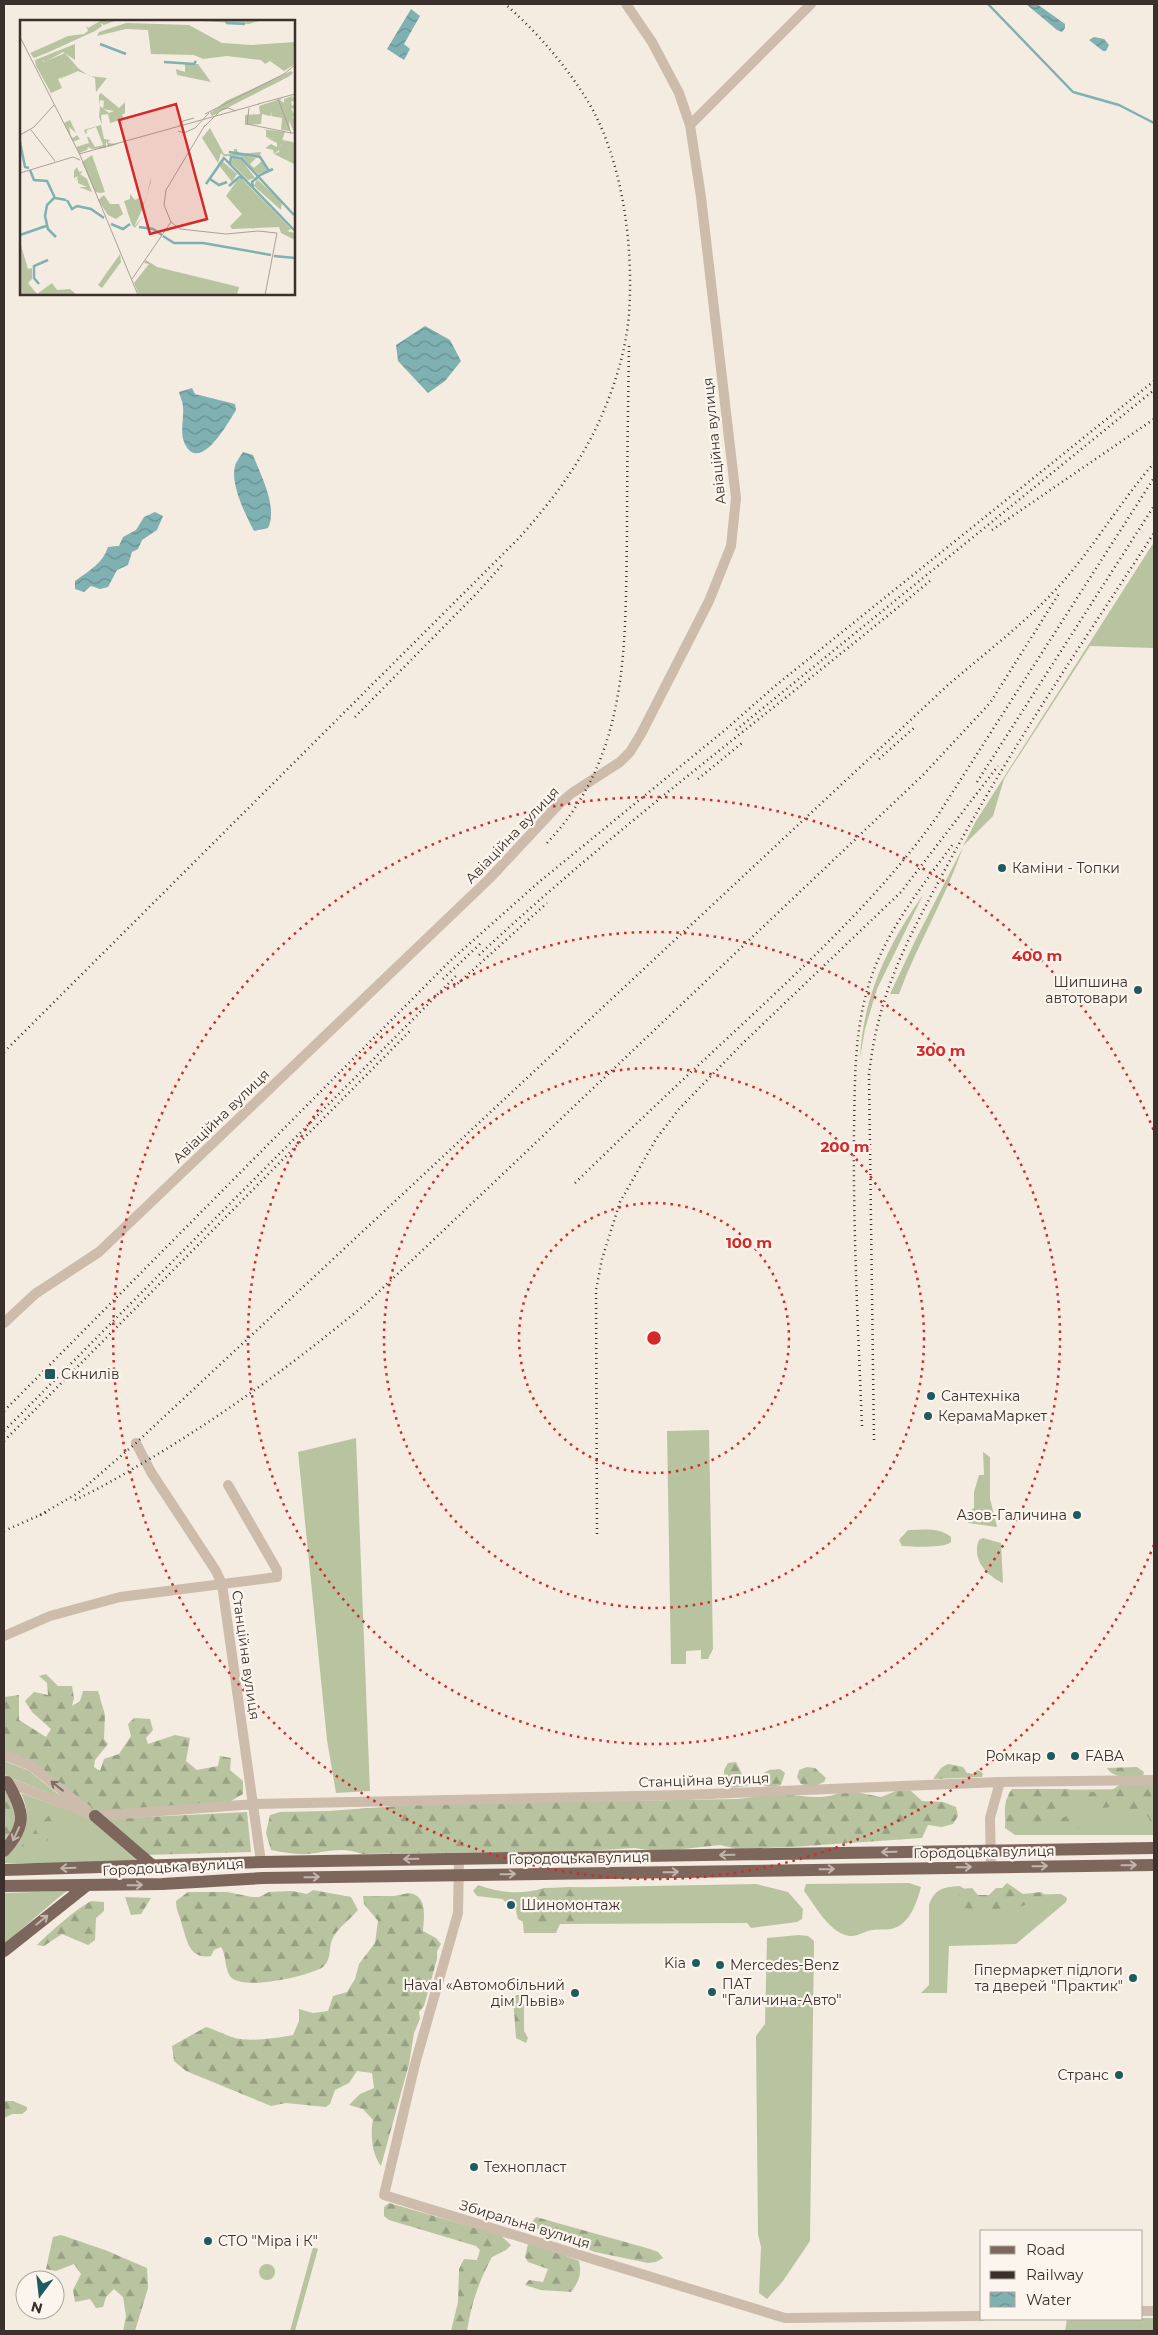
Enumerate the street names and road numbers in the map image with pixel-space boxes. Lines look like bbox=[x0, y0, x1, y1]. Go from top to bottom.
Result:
street label: Авіаційна вулиця bbox=[698, 377, 730, 505]
street label: Авіаційна вулиця bbox=[461, 783, 563, 887]
street label: Авіаційна вулиця bbox=[169, 1065, 273, 1167]
street label: Станційна вулиця bbox=[228, 1589, 264, 1721]
street label: Станційна вулиця bbox=[638, 1769, 770, 1791]
street label: Городоцька вулиця bbox=[913, 1842, 1055, 1862]
street label: Городоцька вулиця bbox=[508, 1848, 650, 1868]
street label: Городоцька вулиця bbox=[102, 1854, 244, 1880]
street label: Збиральна вулиця bbox=[457, 2196, 593, 2252]

